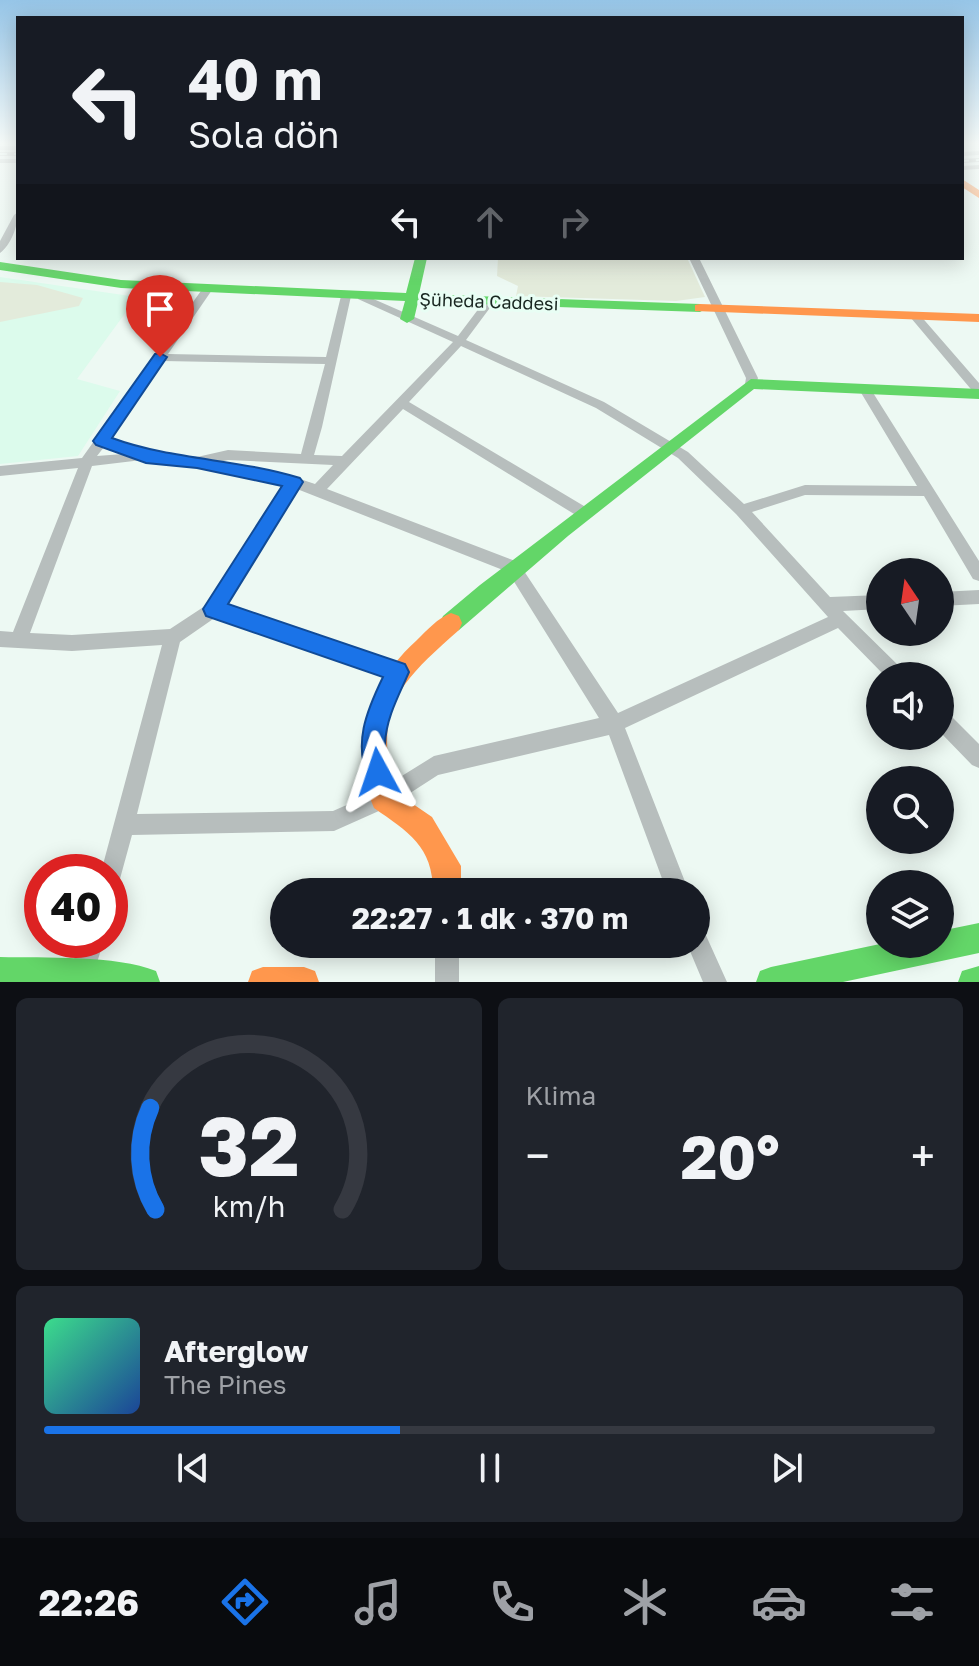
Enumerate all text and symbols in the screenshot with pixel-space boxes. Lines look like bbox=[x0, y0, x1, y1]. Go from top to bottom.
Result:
text: 40 m bbox=[188, 45, 322, 112]
icon: left bbox=[56, 48, 160, 152]
text: Sola dön bbox=[188, 113, 339, 156]
icon: left bbox=[384, 200, 428, 244]
icon: ahead bbox=[468, 200, 512, 244]
icon: right bbox=[552, 200, 596, 244]
pin bbox=[126, 275, 194, 357]
icon: arrive bbox=[138, 287, 182, 331]
street label: Şüheda Caddesi bbox=[419, 288, 559, 314]
north arrow bbox=[866, 558, 954, 646]
map controls bbox=[866, 558, 954, 958]
button: sound bbox=[866, 662, 954, 750]
position arrow bbox=[336, 730, 420, 814]
button: search bbox=[866, 766, 954, 854]
speed limit sign: 40 bbox=[24, 854, 128, 958]
button: layers bbox=[866, 870, 954, 958]
text: 22:27 · 1 dk · 370 m bbox=[352, 900, 628, 936]
text: Klima bbox=[526, 1080, 596, 1111]
text: 32 bbox=[198, 1094, 300, 1194]
text: 20° bbox=[681, 1120, 780, 1192]
text: − bbox=[526, 1129, 550, 1182]
text: + bbox=[911, 1129, 935, 1182]
text: km/h bbox=[212, 1189, 285, 1223]
text: Afterglow bbox=[164, 1333, 308, 1369]
text: The Pines bbox=[164, 1369, 287, 1400]
icon: previous bbox=[171, 1446, 215, 1490]
icon: pause bbox=[468, 1446, 512, 1490]
icon: next bbox=[765, 1446, 809, 1490]
icon: directions bbox=[217, 1574, 273, 1630]
icon: music bbox=[350, 1574, 406, 1630]
icon: phone bbox=[484, 1574, 540, 1630]
icon: climate bbox=[617, 1574, 673, 1630]
icon: car bbox=[751, 1574, 807, 1630]
icon: filters bbox=[884, 1574, 940, 1630]
text: 22:26 bbox=[39, 1581, 139, 1624]

